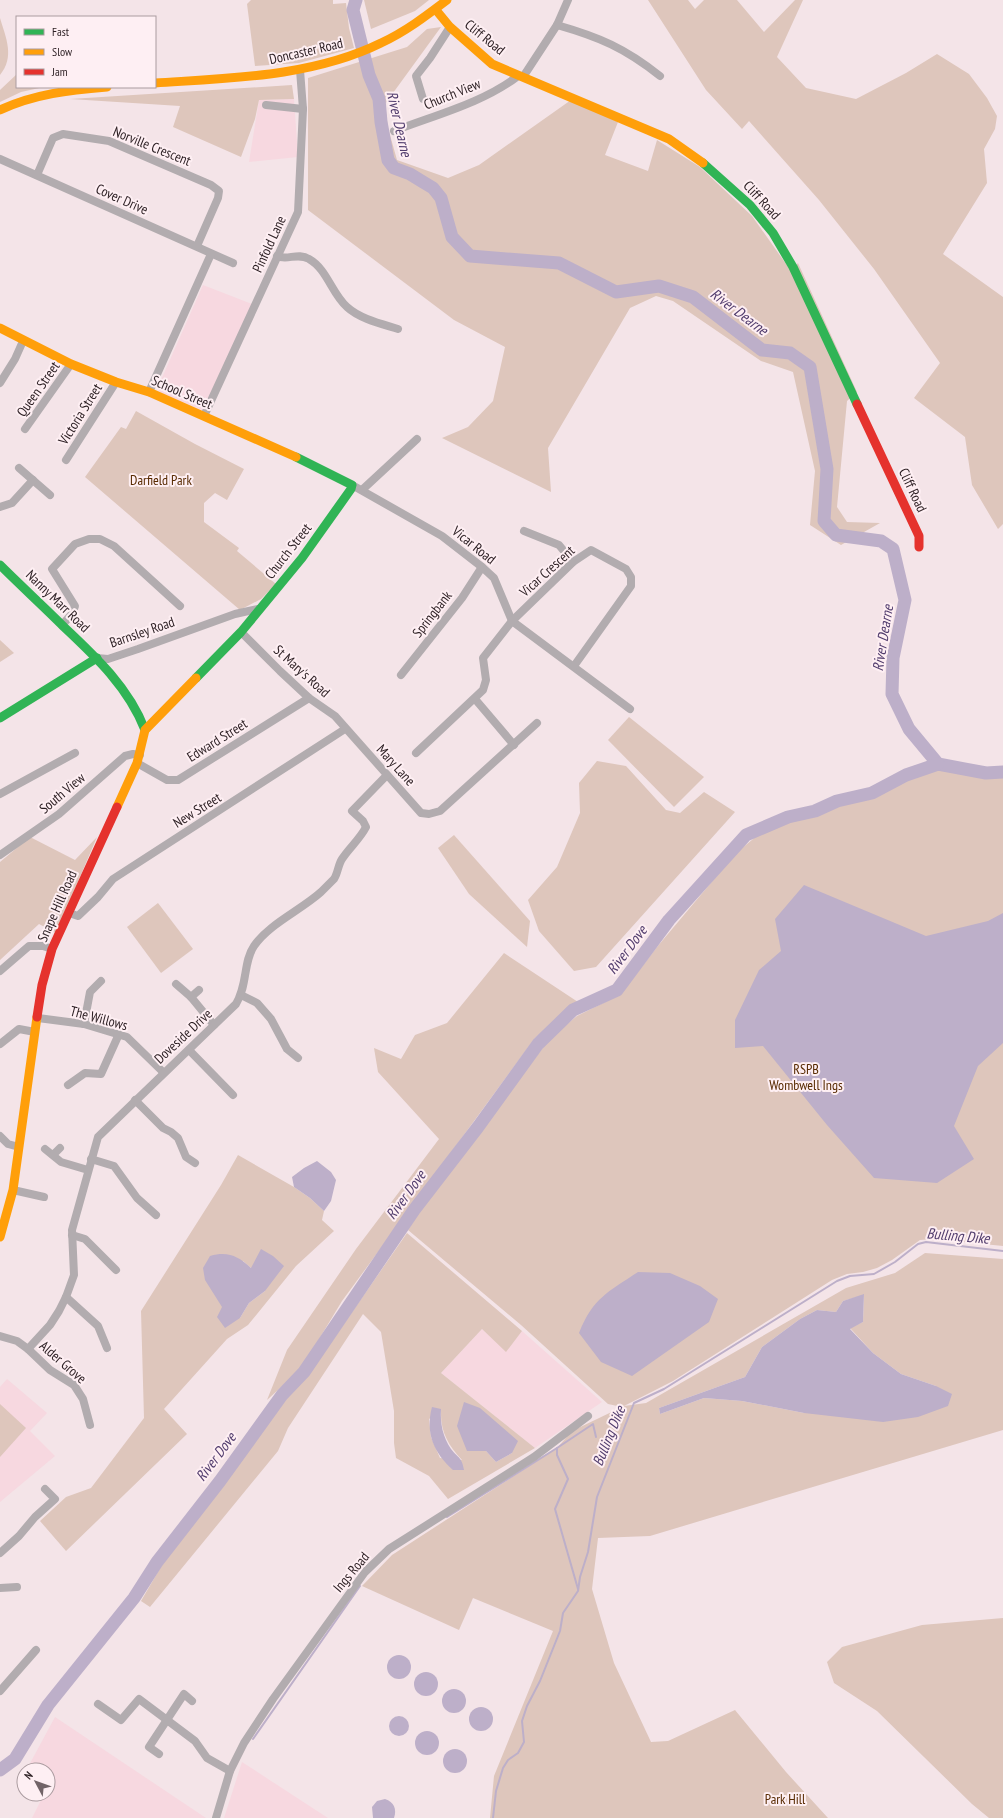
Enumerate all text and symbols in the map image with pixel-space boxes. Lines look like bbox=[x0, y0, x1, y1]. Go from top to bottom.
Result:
street label: Cliff Road bbox=[461, 15, 509, 59]
legend bbox=[16, 16, 156, 88]
text: Fast bbox=[52, 24, 70, 39]
street label: Doncaster Road bbox=[267, 34, 345, 68]
text: Slow bbox=[52, 44, 73, 59]
text: Jam bbox=[51, 64, 68, 79]
street label: Church View bbox=[421, 74, 484, 114]
water label: River Dearne bbox=[383, 89, 416, 159]
street label: Norville Crescent bbox=[110, 122, 194, 170]
street label: Cliff Road bbox=[739, 177, 785, 223]
street label: Cover Drive bbox=[93, 180, 151, 219]
street label: Pinfold Lane bbox=[248, 213, 290, 275]
water label: River Dearne bbox=[707, 284, 772, 340]
street label: Queen Street bbox=[12, 358, 64, 420]
street label: School Street bbox=[149, 371, 215, 413]
street label: Victoria Street bbox=[54, 380, 106, 449]
street label: Cliff Road bbox=[895, 465, 931, 515]
park label: Darfield Park bbox=[130, 471, 192, 489]
street label: Church Street bbox=[261, 520, 315, 582]
street label: Vicar Road bbox=[448, 521, 499, 568]
street label: Vicar Crescent bbox=[515, 541, 578, 601]
street label: Nanny Marr Road bbox=[22, 566, 94, 636]
street label: Springbank bbox=[408, 587, 456, 641]
water label: River Dearne bbox=[868, 603, 897, 672]
street label: Barnsley Road bbox=[107, 613, 177, 651]
street label: St Mary's Road bbox=[270, 641, 334, 701]
street label: Edward Street bbox=[183, 714, 251, 766]
street label: Mary Lane bbox=[373, 741, 419, 790]
street label: South View bbox=[35, 768, 89, 817]
street label: New Street bbox=[170, 788, 224, 832]
street label: Snape Hill Road bbox=[33, 867, 81, 945]
water label: River Dove bbox=[602, 921, 652, 978]
street label: The Willows bbox=[68, 1002, 130, 1034]
street label: Doveside Drive bbox=[150, 1005, 216, 1067]
park label: RSPB Wombwell Ings bbox=[769, 1060, 843, 1094]
water label: River Dove bbox=[381, 1166, 430, 1223]
water label: Bulling Dike bbox=[926, 1223, 991, 1248]
street label: Alder Grove bbox=[36, 1337, 90, 1387]
water label: Bulling Dike bbox=[588, 1402, 629, 1469]
water label: River Dove bbox=[191, 1428, 241, 1485]
street label: Ings Road bbox=[329, 1548, 373, 1596]
north arrow bbox=[16, 1762, 56, 1802]
text: N bbox=[21, 1769, 36, 1782]
park label: Park Hill bbox=[765, 1790, 806, 1808]

